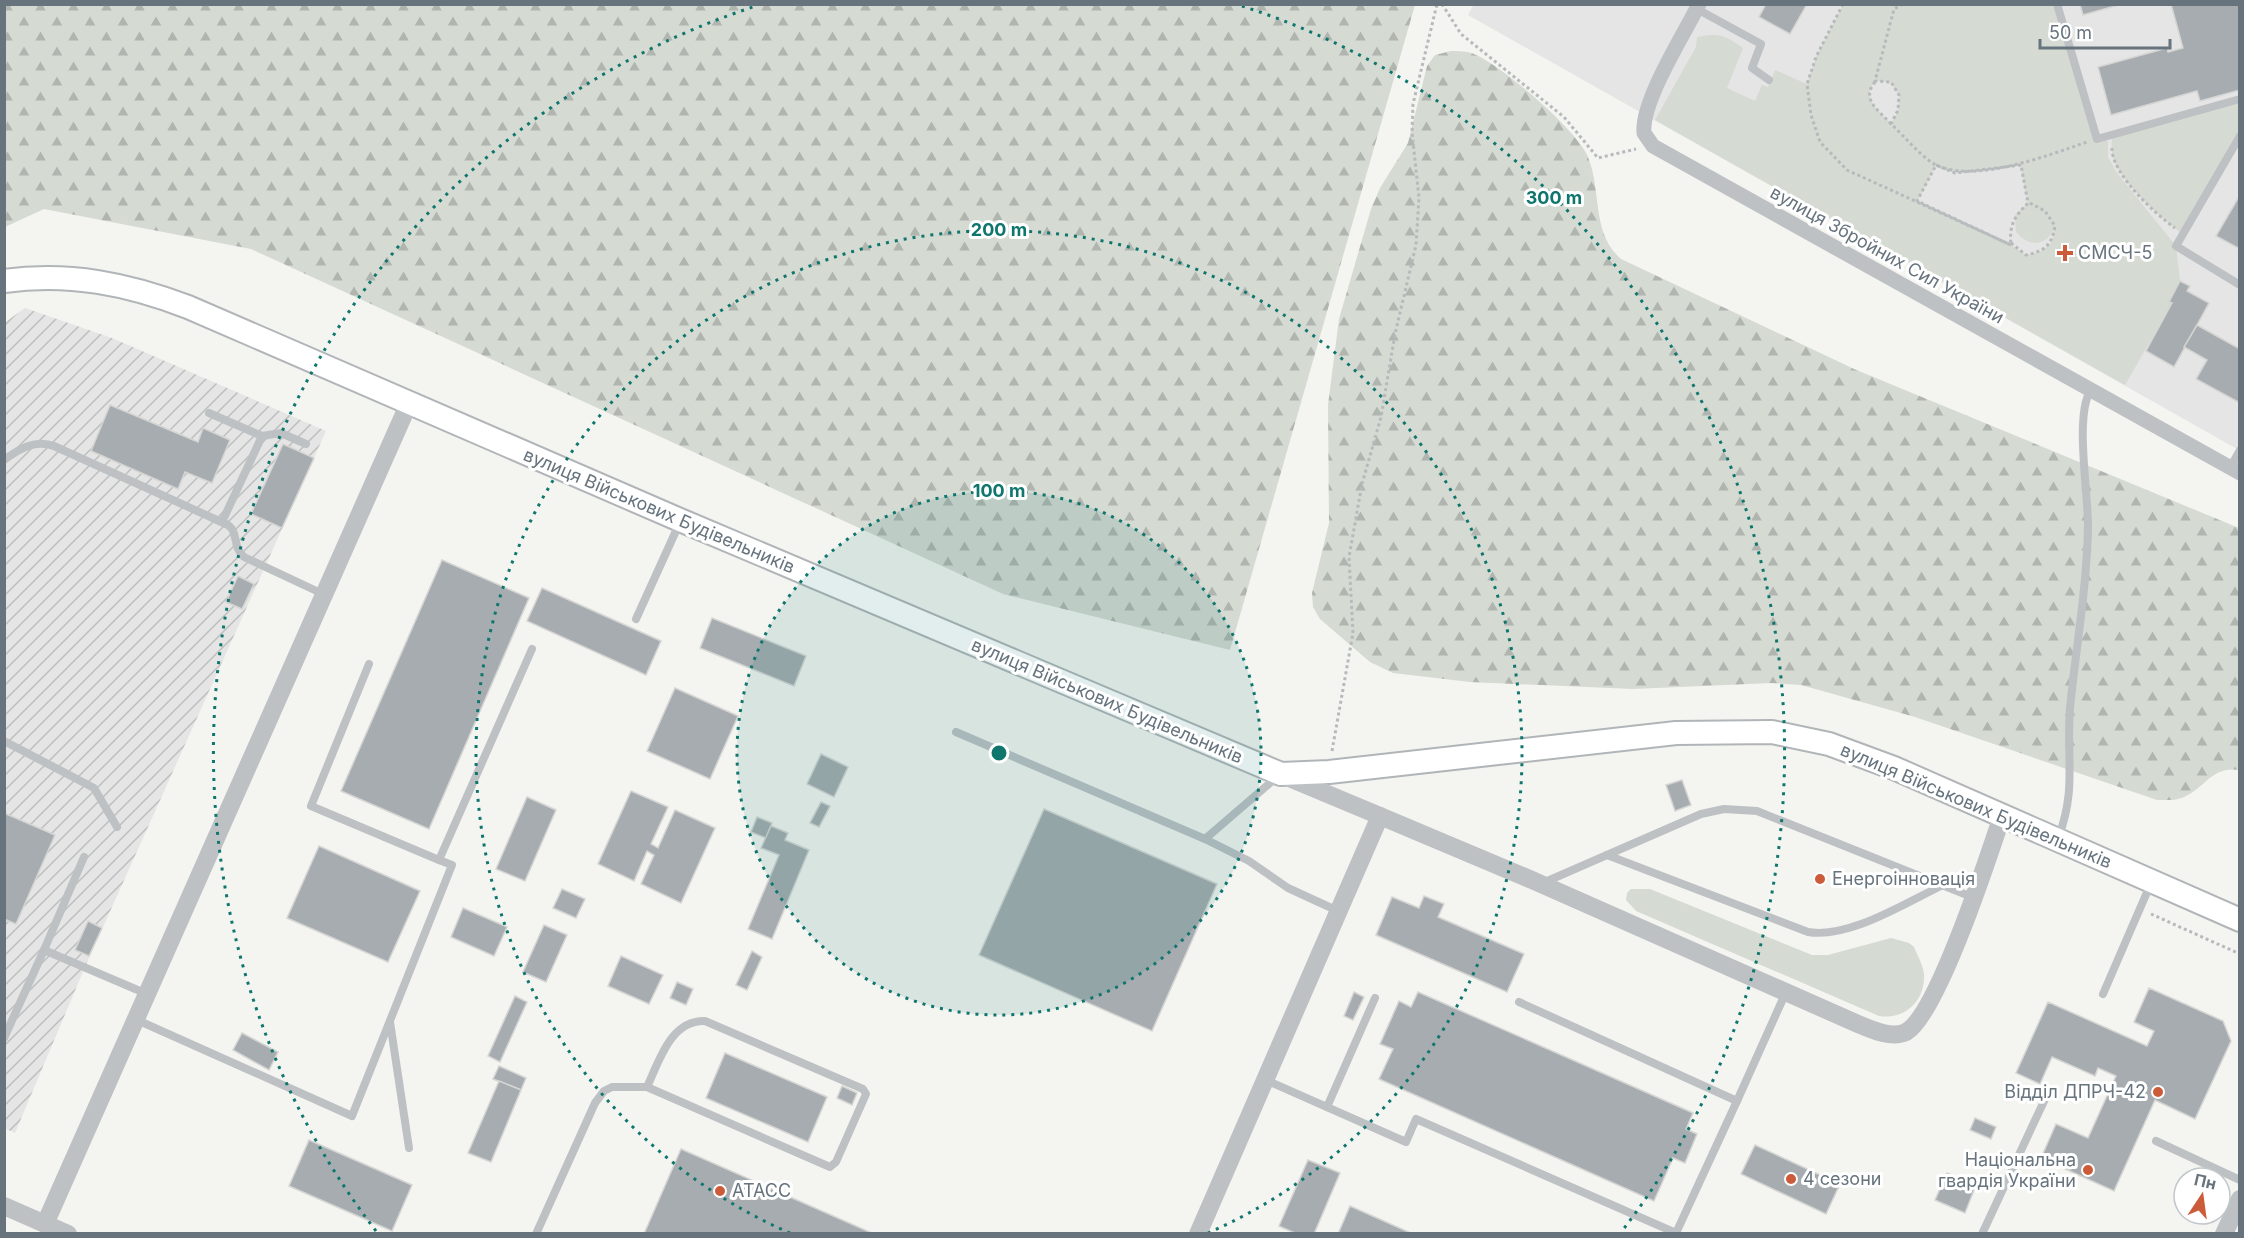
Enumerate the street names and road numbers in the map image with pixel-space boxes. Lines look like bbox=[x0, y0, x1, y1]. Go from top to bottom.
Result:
street label: вулиця Збройних Сил України bbox=[1767, 181, 2008, 328]
street label: вулиця Військових Будівельників bbox=[520, 444, 798, 577]
street label: вулиця Військових Будівельників bbox=[968, 634, 1246, 767]
street label: вулиця Військових Будівельників bbox=[1837, 739, 2115, 872]

